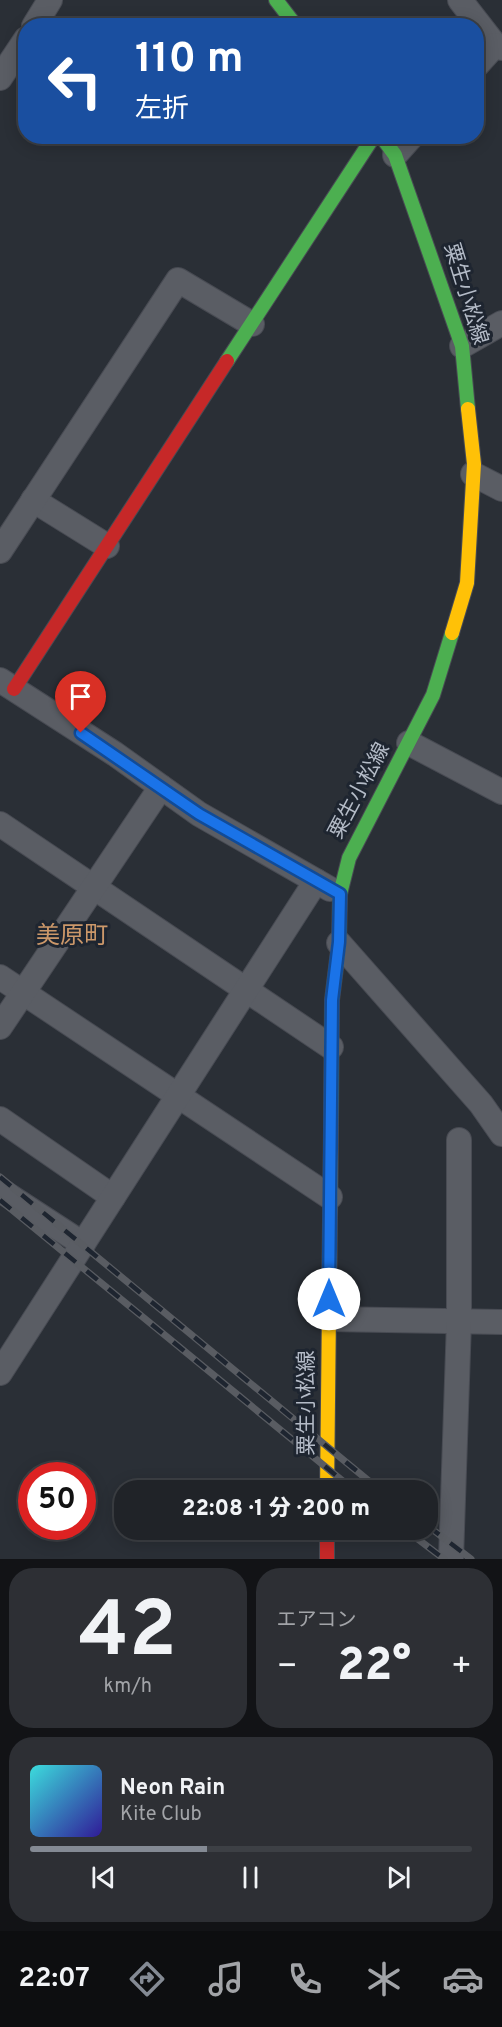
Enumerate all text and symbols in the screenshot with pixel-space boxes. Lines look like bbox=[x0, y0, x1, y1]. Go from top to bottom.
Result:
text: 110 m bbox=[135, 34, 244, 87]
icon: left bbox=[36, 42, 114, 120]
text: 左折 bbox=[135, 93, 189, 127]
street label: 粟生小松線 bbox=[437, 240, 493, 348]
pin bbox=[55, 671, 106, 733]
icon: arrive bbox=[64, 680, 97, 713]
street label: 粟生小松線 bbox=[323, 738, 397, 844]
district label: 美原町 bbox=[36, 922, 108, 952]
position arrow bbox=[297, 1267, 361, 1331]
street label: 粟生小松線 bbox=[294, 1351, 321, 1456]
speed limit sign: 50 bbox=[18, 1462, 96, 1540]
text: 22:08 · 1 分 · 200 m bbox=[182, 1496, 370, 1523]
text: 42 bbox=[79, 1585, 177, 1684]
text: エアコン bbox=[277, 1608, 357, 1634]
text: 22° bbox=[337, 1639, 411, 1696]
text: − bbox=[277, 1647, 298, 1689]
text: + bbox=[451, 1647, 472, 1689]
text: km/h bbox=[103, 1674, 152, 1700]
text: Neon Rain bbox=[120, 1775, 225, 1802]
text: Kite Club bbox=[120, 1802, 202, 1828]
icon: previous bbox=[87, 1861, 120, 1894]
icon: pause bbox=[234, 1861, 267, 1894]
icon: next bbox=[382, 1861, 415, 1894]
icon: directions bbox=[126, 1958, 168, 2000]
icon: music bbox=[205, 1958, 247, 2000]
icon: phone bbox=[284, 1958, 326, 2000]
icon: climate bbox=[363, 1958, 405, 2000]
icon: car bbox=[442, 1958, 484, 2000]
text: 22:07 bbox=[18, 1962, 90, 1996]

